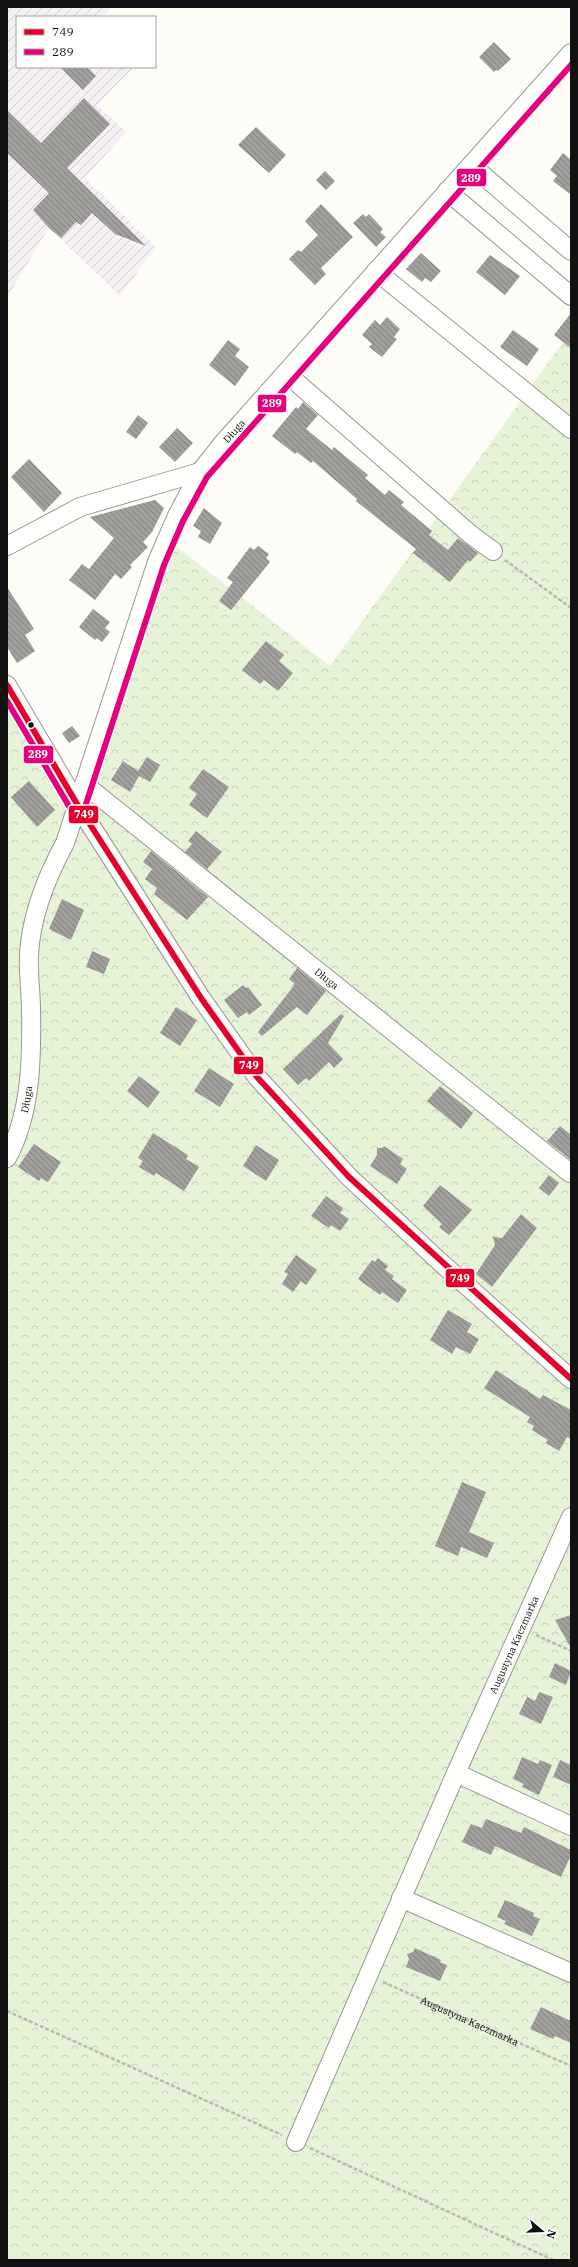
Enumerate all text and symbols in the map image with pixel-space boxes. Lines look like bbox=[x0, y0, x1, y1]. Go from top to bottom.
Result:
legend bbox=[16, 16, 156, 68]
text: 749 bbox=[52, 24, 74, 39]
text: 289 bbox=[52, 44, 74, 59]
line badge: 289 bbox=[456, 168, 487, 187]
text: 289 bbox=[461, 171, 481, 185]
line badge: 289 bbox=[257, 394, 287, 413]
text: 289 bbox=[262, 396, 282, 410]
street label: Długa bbox=[220, 416, 248, 445]
unlabelled marker bbox=[26, 720, 36, 730]
line badge: 289 bbox=[23, 745, 54, 764]
text: 289 bbox=[28, 747, 48, 761]
line badge: 749 bbox=[68, 805, 99, 824]
text: 749 bbox=[74, 807, 94, 821]
street label: Długa bbox=[312, 965, 342, 992]
line badge: 749 bbox=[233, 1056, 264, 1075]
text: 749 bbox=[239, 1058, 259, 1072]
street label: Długa bbox=[17, 1085, 35, 1114]
line badge: 749 bbox=[445, 1268, 475, 1288]
text: 749 bbox=[450, 1271, 470, 1285]
street label: Augustyna Kaczmarka bbox=[486, 1593, 542, 1695]
street label: Augustyna Kaczmarka bbox=[419, 1993, 521, 2048]
north arrow bbox=[522, 2211, 562, 2251]
text: N bbox=[543, 2228, 559, 2241]

